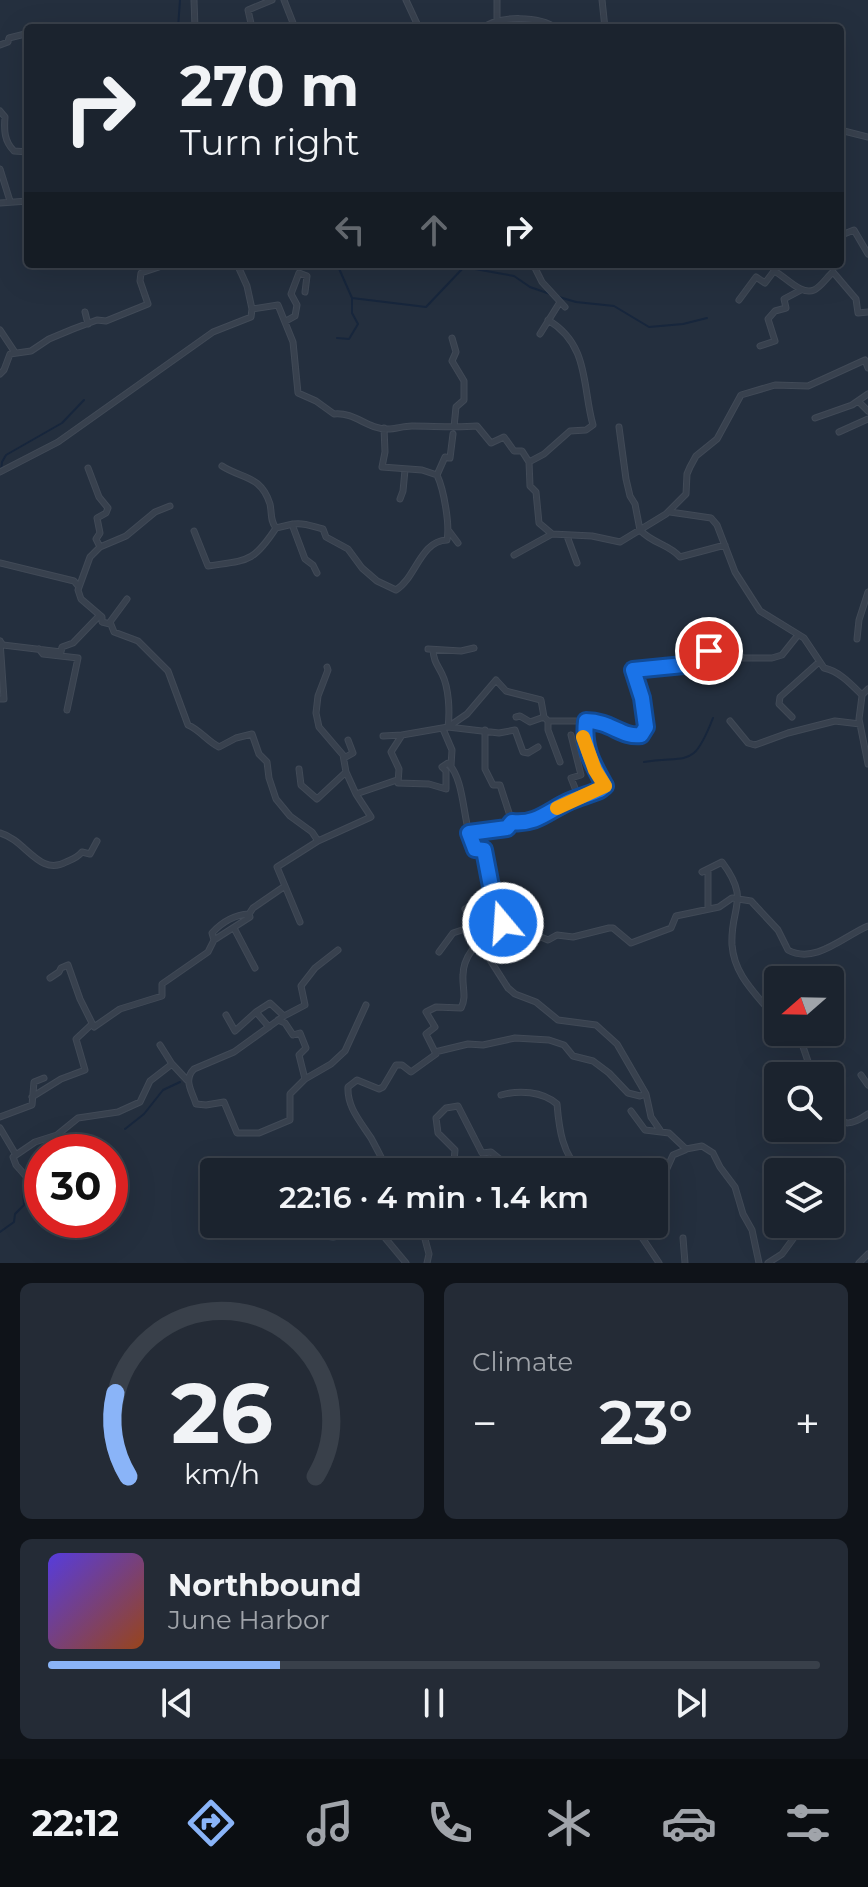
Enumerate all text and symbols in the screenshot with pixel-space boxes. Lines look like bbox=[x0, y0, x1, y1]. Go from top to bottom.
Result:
text: 270 m bbox=[180, 52, 359, 120]
icon: right bbox=[48, 56, 152, 160]
text: Turn right bbox=[180, 120, 360, 164]
icon: left bbox=[328, 208, 372, 252]
icon: ahead bbox=[412, 208, 456, 252]
icon: right bbox=[496, 208, 540, 252]
pin bbox=[675, 617, 743, 685]
icon: arrive bbox=[687, 629, 731, 673]
position arrow bbox=[461, 881, 545, 965]
north arrow bbox=[764, 966, 844, 1046]
map controls bbox=[764, 966, 844, 1238]
button: search bbox=[764, 1062, 844, 1142]
speed limit sign: 30 bbox=[24, 1134, 128, 1238]
button: layers bbox=[764, 1158, 844, 1238]
text: 22:16 · 4 min · 1.4 km bbox=[279, 1179, 589, 1216]
text: Climate bbox=[472, 1346, 573, 1378]
text: 26 bbox=[171, 1362, 273, 1464]
text: 23° bbox=[599, 1386, 693, 1459]
text: − bbox=[472, 1396, 497, 1450]
text: + bbox=[795, 1396, 820, 1450]
text: km/h bbox=[184, 1456, 260, 1491]
text: Northbound bbox=[168, 1567, 362, 1604]
text: June Harbor bbox=[168, 1604, 330, 1636]
icon: previous bbox=[155, 1681, 199, 1725]
icon: pause bbox=[412, 1681, 456, 1725]
icon: next bbox=[669, 1681, 713, 1725]
icon: directions bbox=[183, 1795, 239, 1851]
icon: music bbox=[302, 1795, 358, 1851]
icon: phone bbox=[422, 1795, 478, 1851]
icon: climate bbox=[541, 1795, 597, 1851]
icon: car bbox=[661, 1795, 717, 1851]
icon: filters bbox=[780, 1795, 836, 1851]
text: 22:12 bbox=[32, 1801, 119, 1845]

